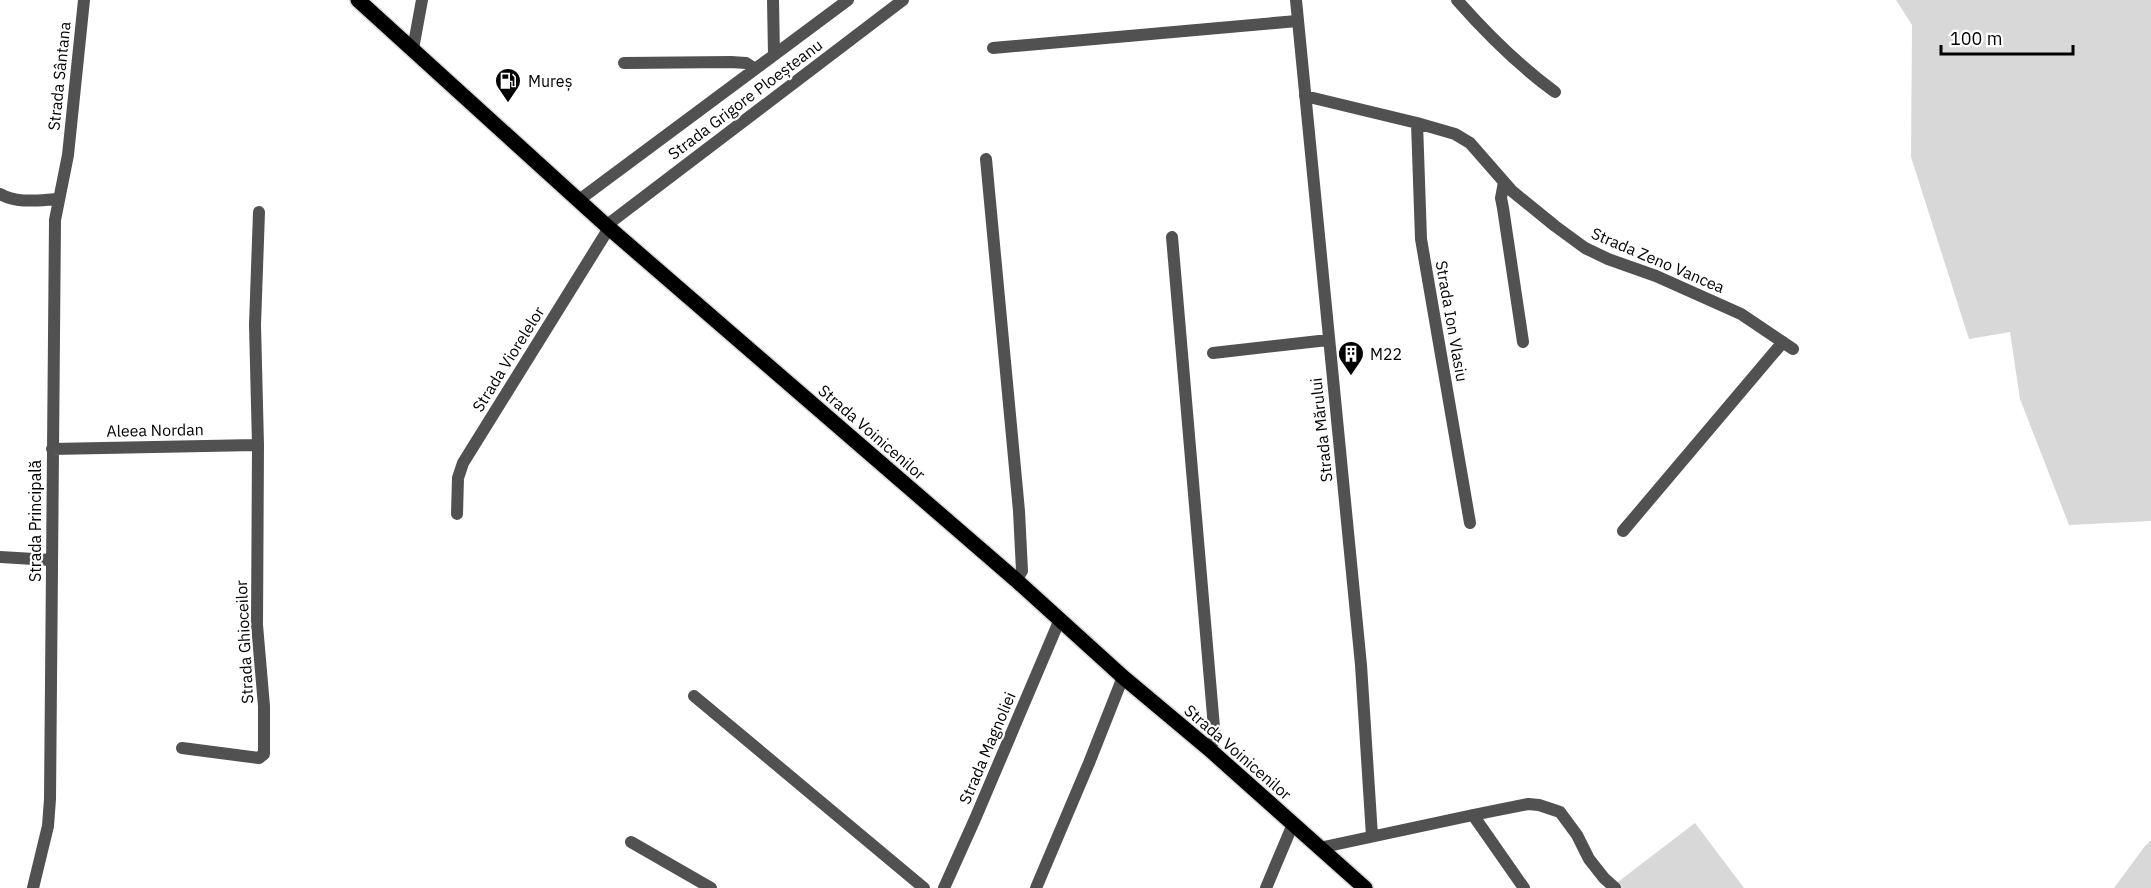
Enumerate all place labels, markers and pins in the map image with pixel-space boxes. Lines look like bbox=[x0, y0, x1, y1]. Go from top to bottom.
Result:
fuel station icon: Mureș bbox=[493, 66, 523, 104]
place label: Mureș bbox=[528, 71, 572, 91]
building icon: M22 bbox=[1336, 339, 1366, 377]
place label: M22 bbox=[1370, 344, 1402, 364]

